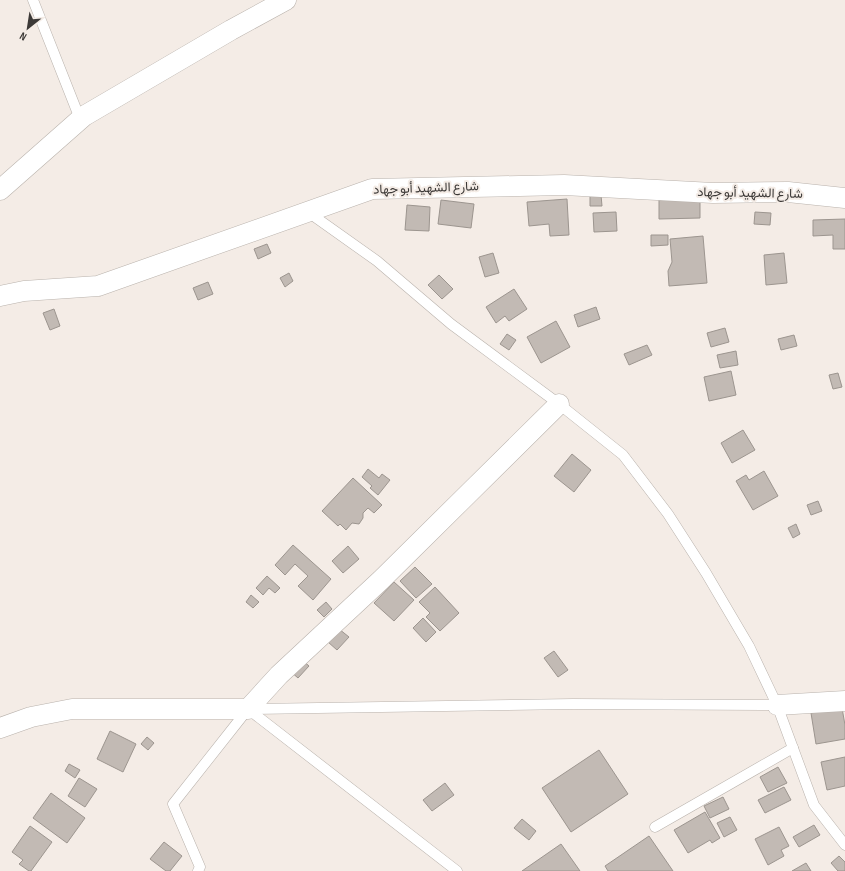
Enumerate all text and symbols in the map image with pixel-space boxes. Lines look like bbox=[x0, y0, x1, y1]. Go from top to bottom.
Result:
north arrow bbox=[8, 8, 48, 48]
text: N bbox=[17, 29, 29, 43]
street label: شارع الشهيد أبو جهاد bbox=[373, 178, 479, 199]
street label: شارع الشهيد أبو جهاد bbox=[697, 184, 803, 203]

